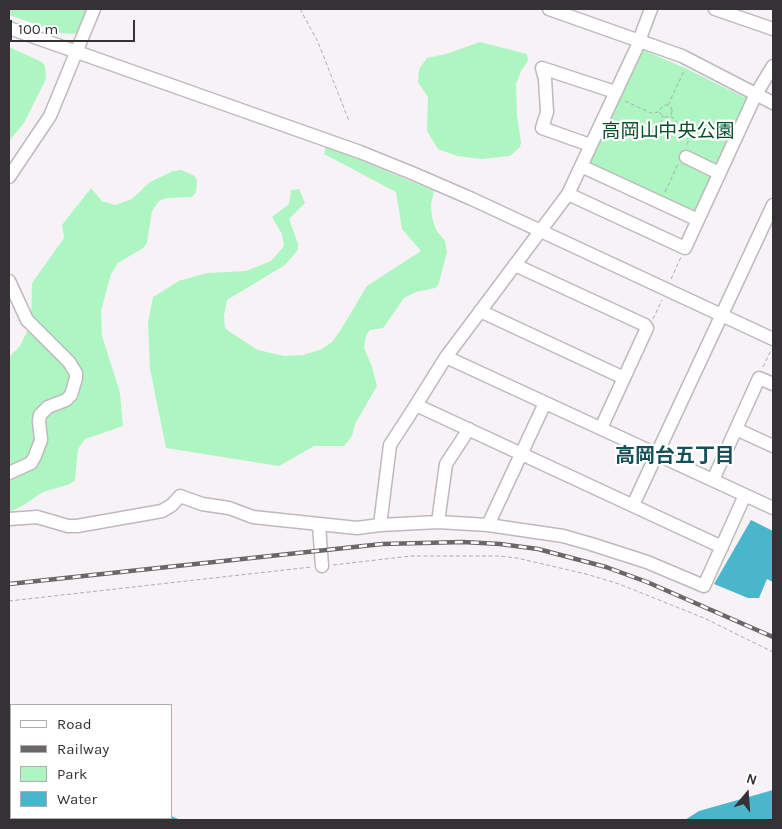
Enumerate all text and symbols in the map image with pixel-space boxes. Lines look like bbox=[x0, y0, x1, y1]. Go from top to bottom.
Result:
scale bar bbox=[12, 10, 138, 42]
text: 100 m bbox=[18, 20, 58, 38]
park label: 高岡山中央公園 bbox=[602, 121, 734, 143]
district label: 高岡台五丁目 bbox=[615, 444, 735, 468]
legend bbox=[10, 704, 172, 819]
text: Road bbox=[57, 715, 92, 733]
text: Railway bbox=[57, 740, 109, 758]
text: Park bbox=[57, 765, 87, 783]
north arrow bbox=[722, 769, 772, 819]
text: N bbox=[744, 770, 759, 789]
text: Water bbox=[57, 790, 97, 808]

